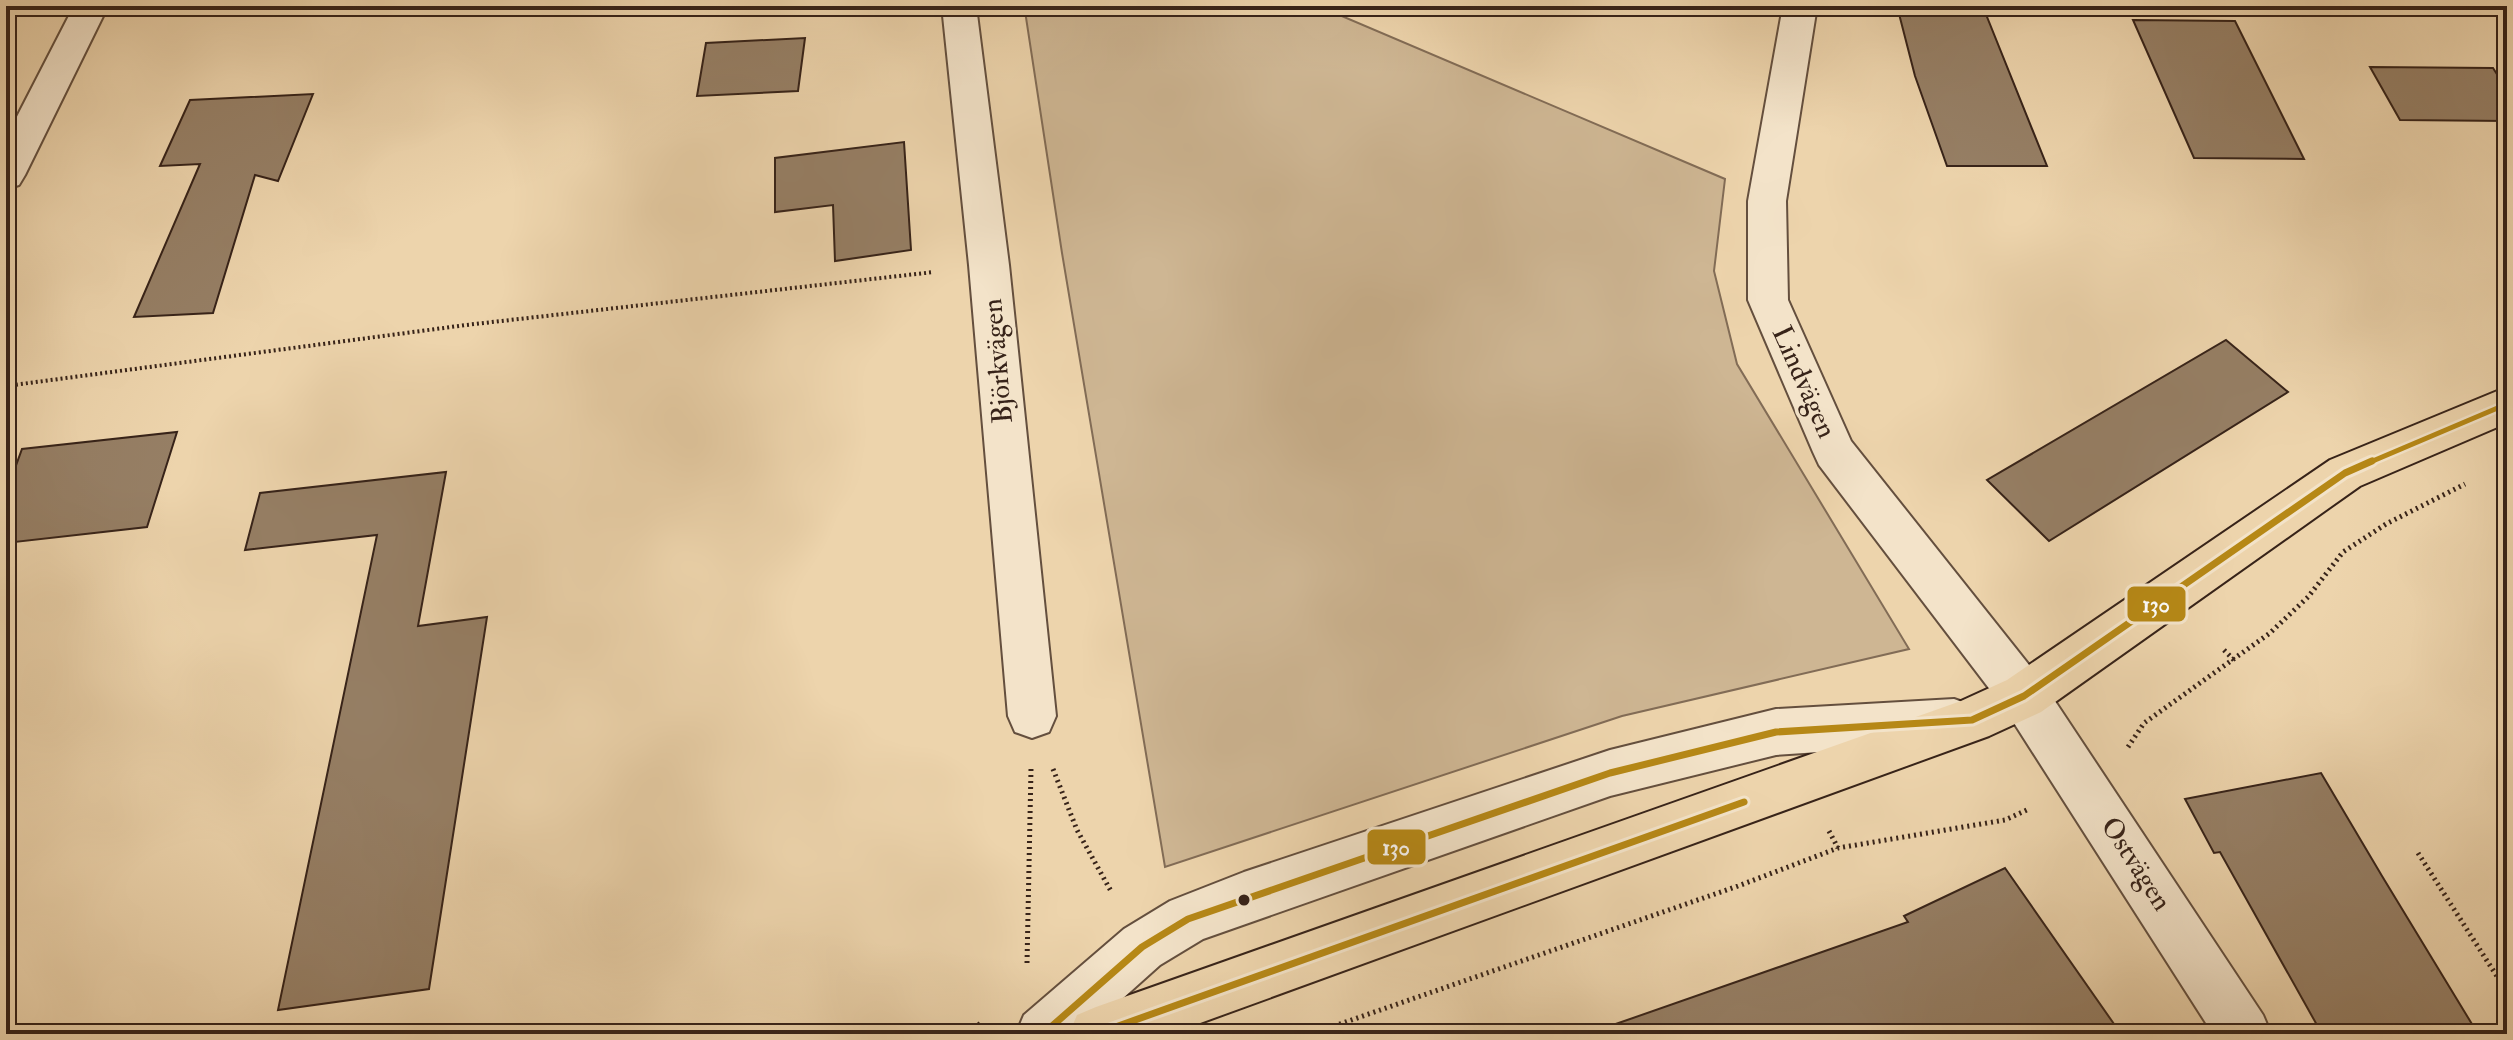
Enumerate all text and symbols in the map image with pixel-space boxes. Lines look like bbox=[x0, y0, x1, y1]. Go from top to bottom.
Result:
street label: Björkvägen bbox=[975, 297, 1021, 425]
street label: Lindvägen bbox=[1764, 320, 1844, 444]
line badge: 130 bbox=[2126, 585, 2187, 623]
text: 130 bbox=[2142, 591, 2170, 619]
street label: Ostvägen bbox=[2093, 811, 2179, 917]
line badge: 130 bbox=[1366, 828, 1427, 866]
text: 130 bbox=[1382, 834, 1410, 862]
unlabelled marker bbox=[1236, 892, 1252, 908]

